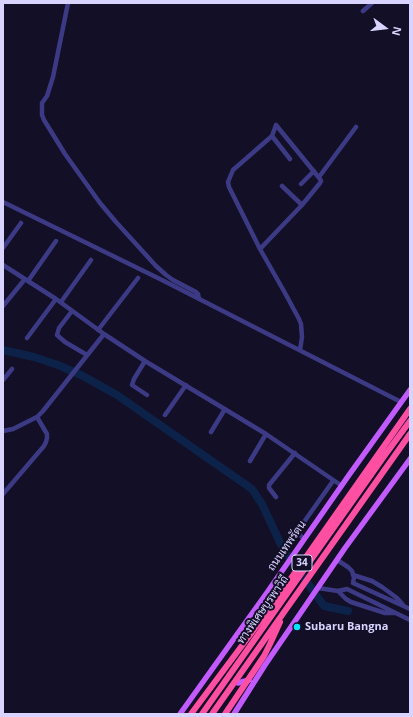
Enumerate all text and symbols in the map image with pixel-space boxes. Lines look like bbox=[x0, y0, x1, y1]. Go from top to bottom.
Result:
north arrow bbox=[365, 8, 405, 48]
text: N bbox=[389, 25, 405, 37]
street label: ถนนเทพรัตน bbox=[265, 518, 309, 574]
road number: 34 bbox=[292, 555, 312, 571]
street label: ทางพิเศษบูรพาวิถี bbox=[234, 573, 292, 647]
place label: Subaru Bangna bbox=[305, 620, 388, 634]
marker: Subaru Bangna bbox=[292, 622, 302, 632]

